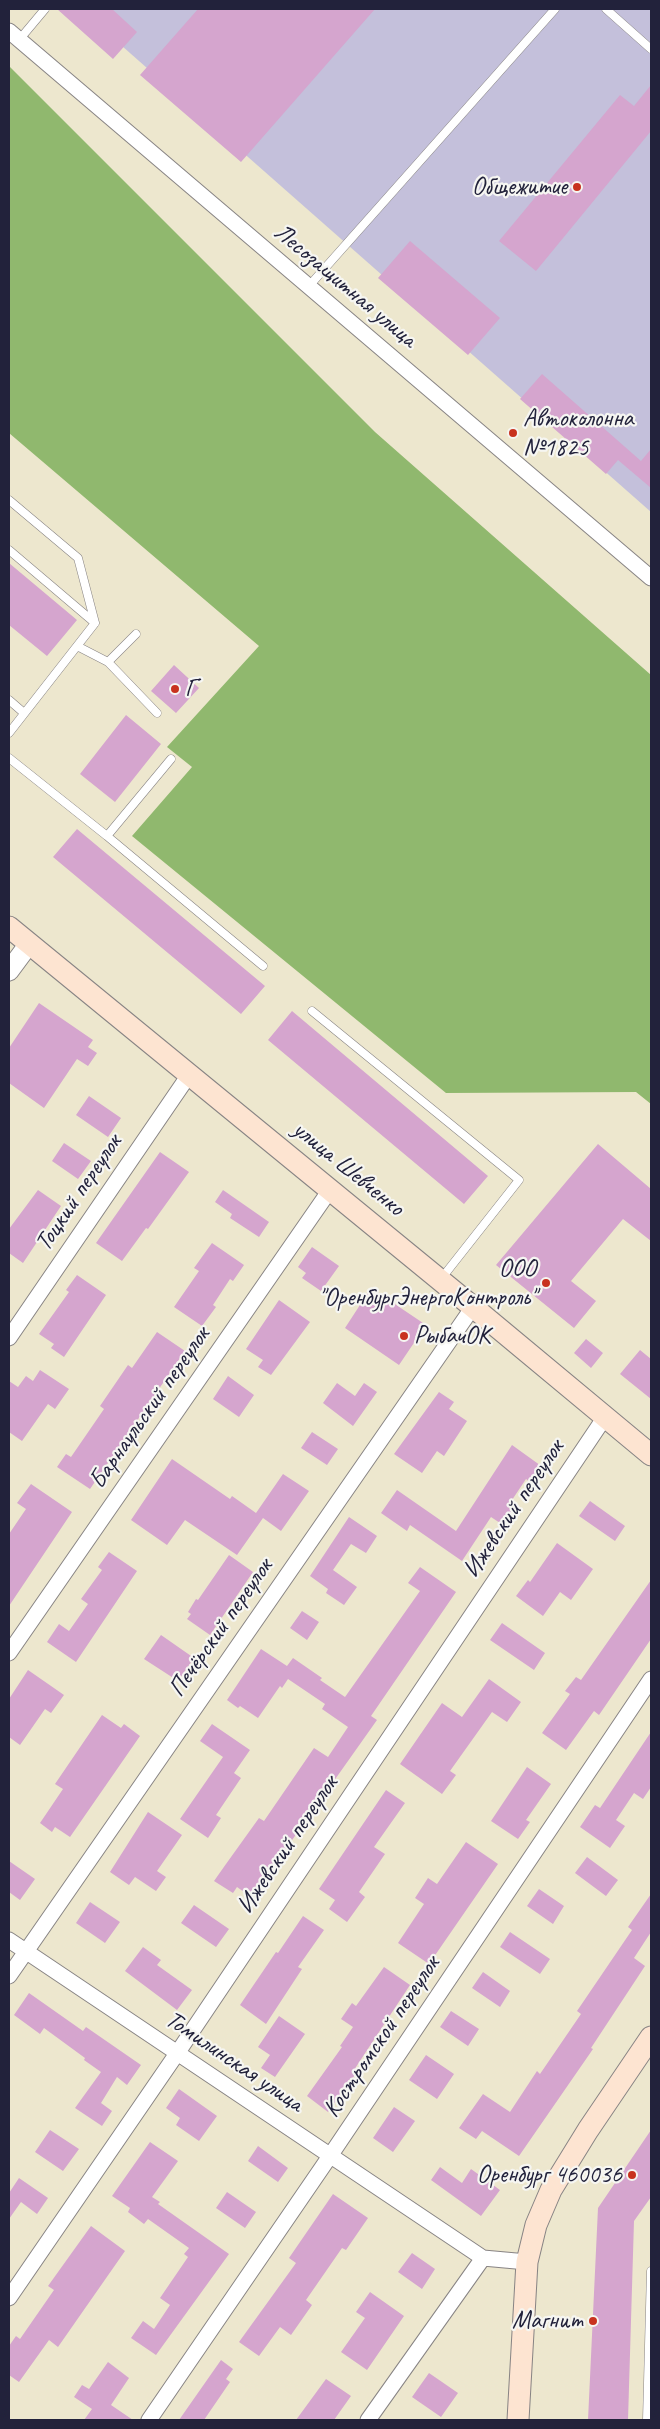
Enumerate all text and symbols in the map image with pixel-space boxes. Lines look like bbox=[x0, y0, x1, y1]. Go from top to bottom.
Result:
place label: Общежитие bbox=[472, 172, 567, 202]
marker: Общежитие bbox=[571, 181, 583, 193]
street label: Лесозащитная улица bbox=[267, 218, 423, 354]
place label: Автоколонна №1825 bbox=[523, 404, 633, 463]
marker: Автоколонна №1825 bbox=[507, 427, 519, 439]
place label: Г bbox=[185, 674, 196, 704]
marker: Г bbox=[169, 683, 181, 695]
street label: улица Шевченко bbox=[286, 1115, 410, 1223]
street label: Тоцкий переулок bbox=[29, 1129, 129, 1257]
place label: ООО "ОренбургЭнергоКонтроль" bbox=[318, 1254, 536, 1313]
marker: ООО "ОренбургЭнергоКонтроль" bbox=[540, 1277, 552, 1289]
street label: Барнаульский переулок bbox=[83, 1321, 217, 1495]
place label: РыбачОК bbox=[414, 1321, 490, 1351]
marker: РыбачОК bbox=[398, 1330, 410, 1342]
street label: Ижевский переулок bbox=[457, 1434, 571, 1584]
street label: Печёрский переулок bbox=[162, 1553, 280, 1703]
street label: Ижевский переулок bbox=[231, 1770, 345, 1920]
street label: Костромской переулок bbox=[317, 1951, 447, 2123]
street label: Томилинская улица bbox=[159, 2005, 309, 2119]
place label: Оренбург 460036 bbox=[477, 2160, 622, 2190]
marker: Оренбург 460036 bbox=[626, 2169, 638, 2181]
place label: Магнит bbox=[512, 2306, 583, 2336]
marker: Магнит bbox=[587, 2315, 599, 2327]

